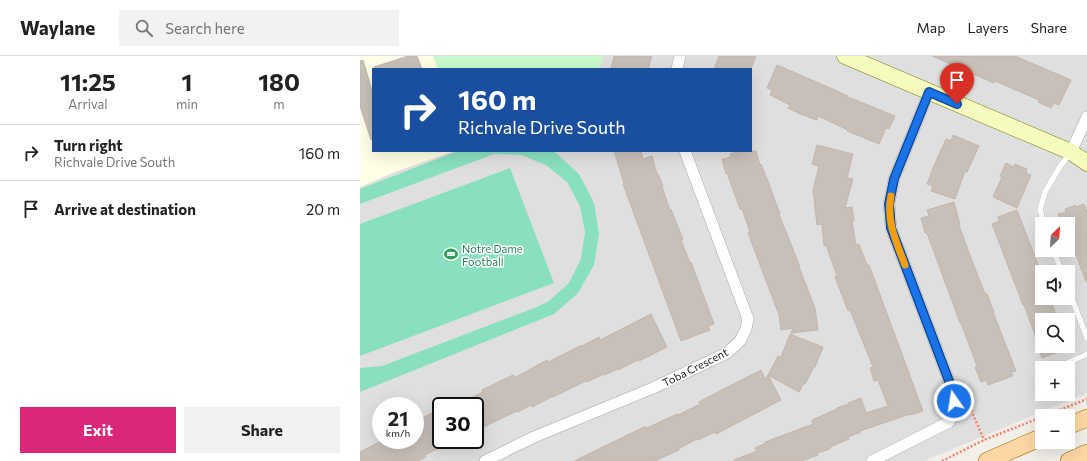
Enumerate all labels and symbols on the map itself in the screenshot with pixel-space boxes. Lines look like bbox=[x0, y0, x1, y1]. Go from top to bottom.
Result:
pin bbox=[940, 63, 974, 104]
north arrow bbox=[1035, 217, 1075, 257]
place label: Notre Dame Football bbox=[462, 242, 523, 268]
sports icon: Notre Dame Football bbox=[443, 246, 459, 262]
street label: Toba Crescent bbox=[660, 345, 730, 389]
position arrow bbox=[933, 380, 975, 422]
speed limit sign: 30 bbox=[432, 397, 484, 449]

